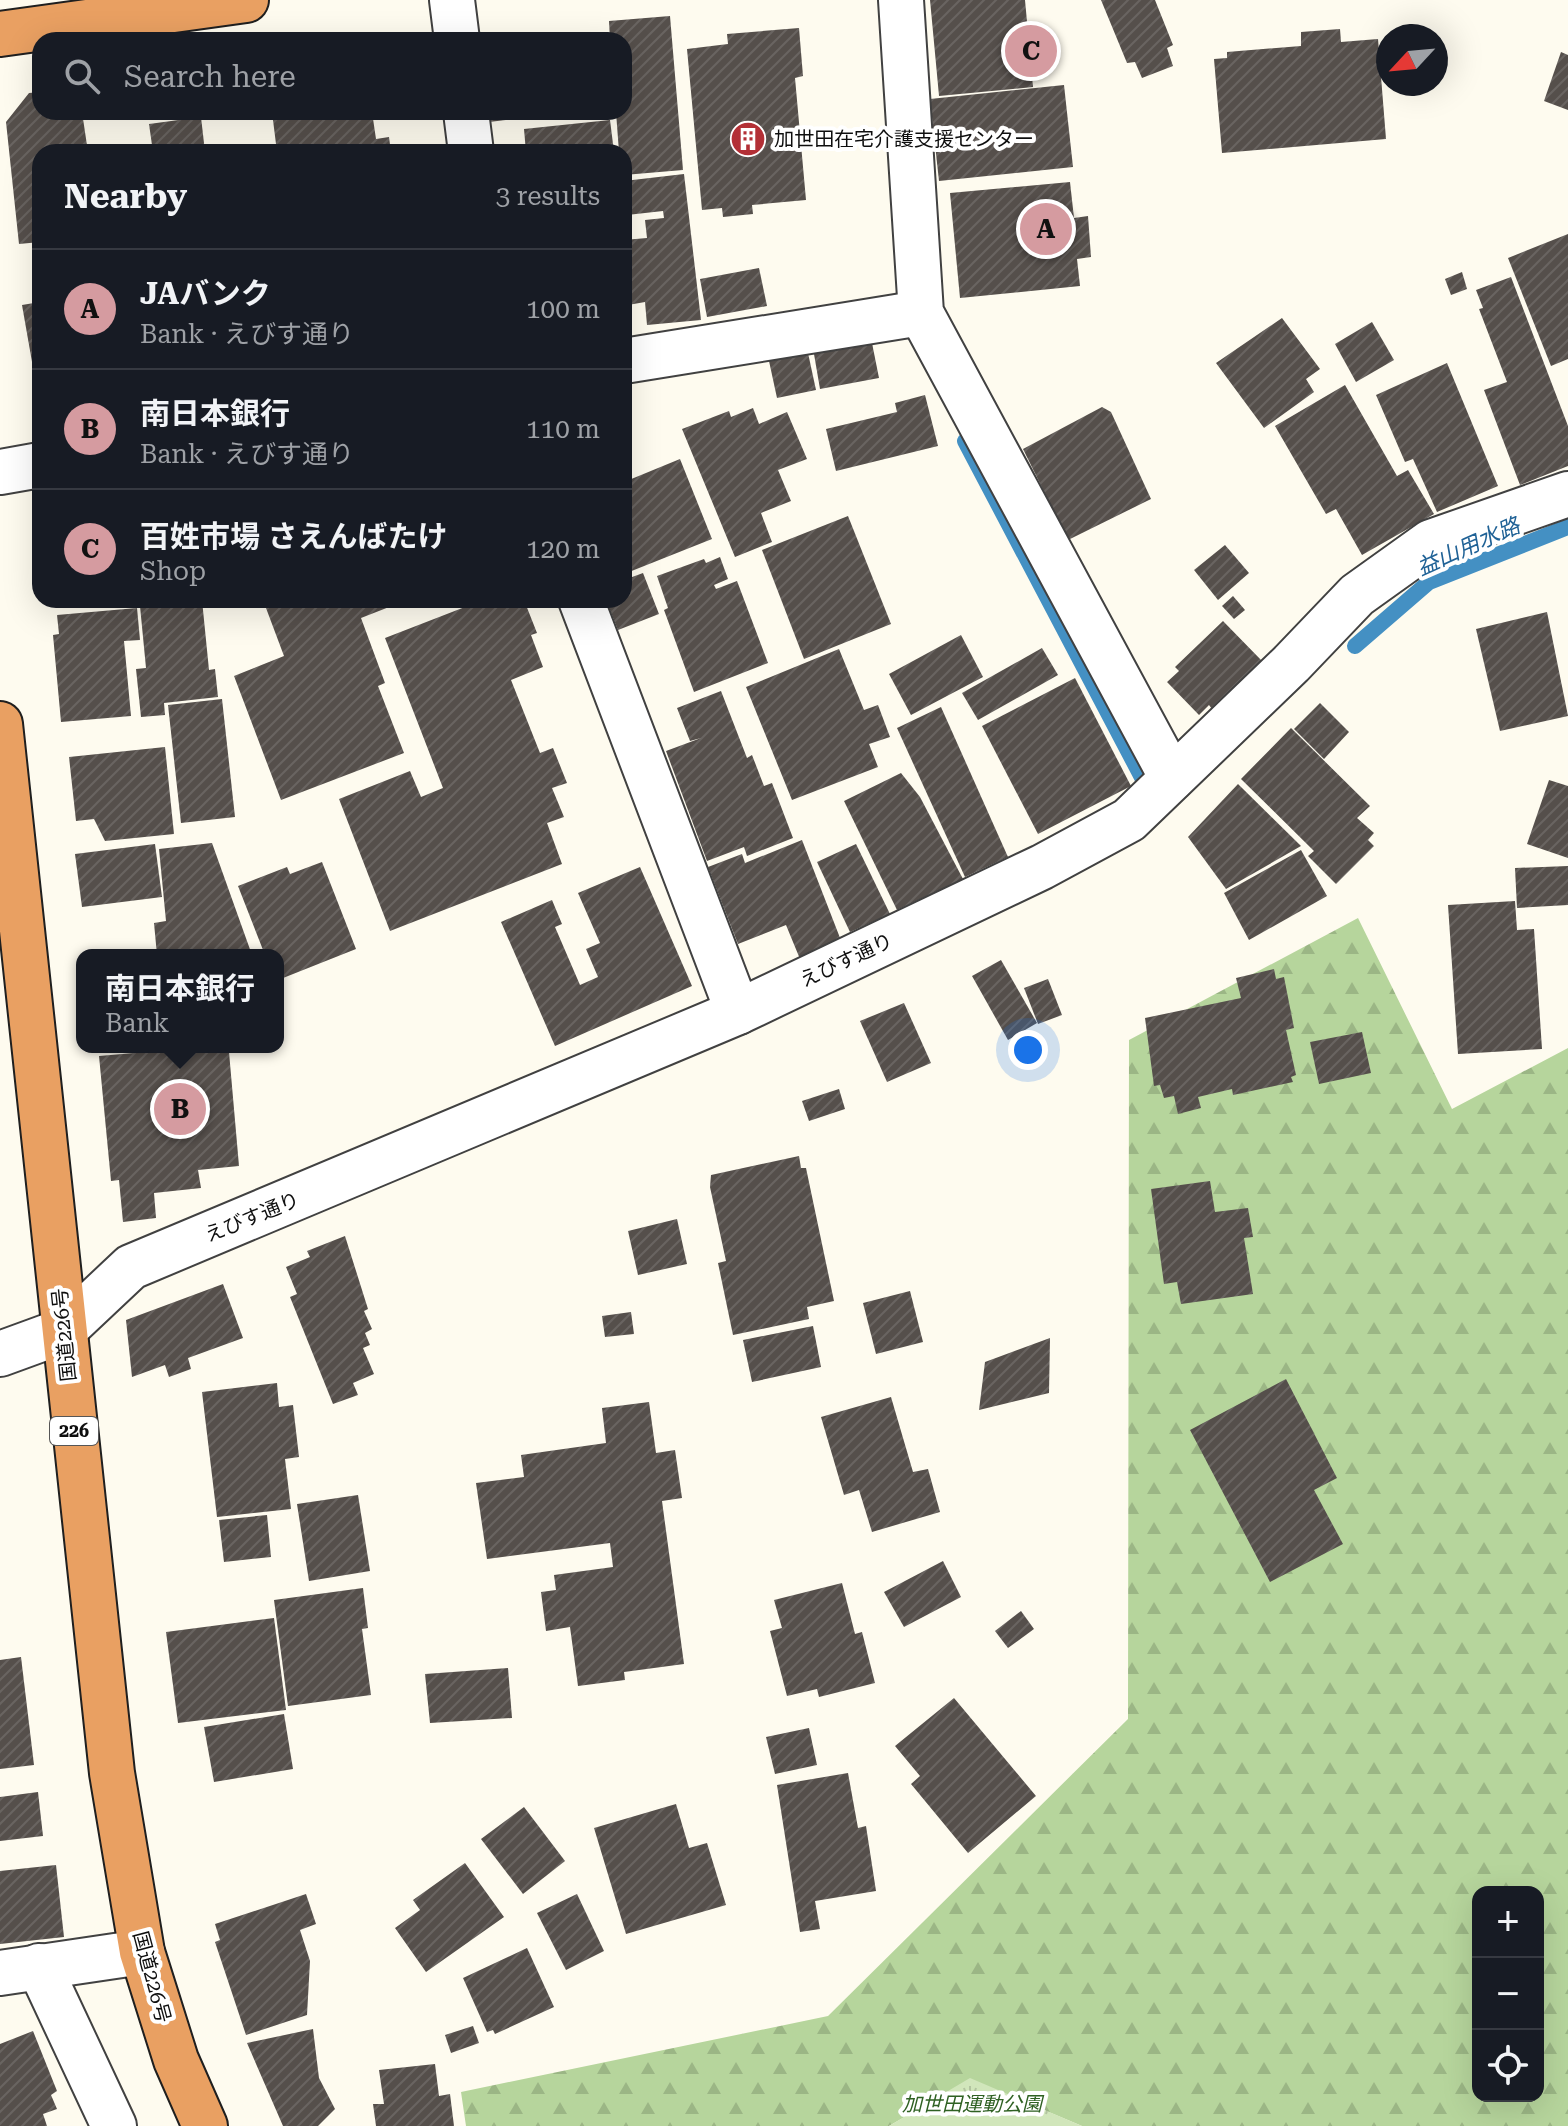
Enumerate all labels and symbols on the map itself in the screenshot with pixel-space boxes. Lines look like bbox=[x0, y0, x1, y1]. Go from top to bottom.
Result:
pin: C bbox=[1005, 21, 1057, 81]
north arrow bbox=[1376, 24, 1448, 96]
building icon: 加世田在宅介護支援センター bbox=[729, 120, 767, 158]
place label: 加世田在宅介護支援センター bbox=[774, 127, 1034, 151]
pin: A bbox=[1020, 199, 1072, 259]
water label: 益山用水路 bbox=[1413, 512, 1525, 580]
street label: えびす通り bbox=[796, 928, 896, 992]
your location bbox=[1008, 1030, 1048, 1070]
pin: B bbox=[154, 1079, 206, 1139]
street label: えびす通り bbox=[201, 1187, 303, 1247]
street label: 国道226号 bbox=[47, 1287, 81, 1383]
road number: 226 bbox=[50, 1417, 98, 1445]
street label: 国道226号 bbox=[128, 1929, 176, 2025]
park label: 加世田運動公園 bbox=[902, 2092, 1045, 2116]

